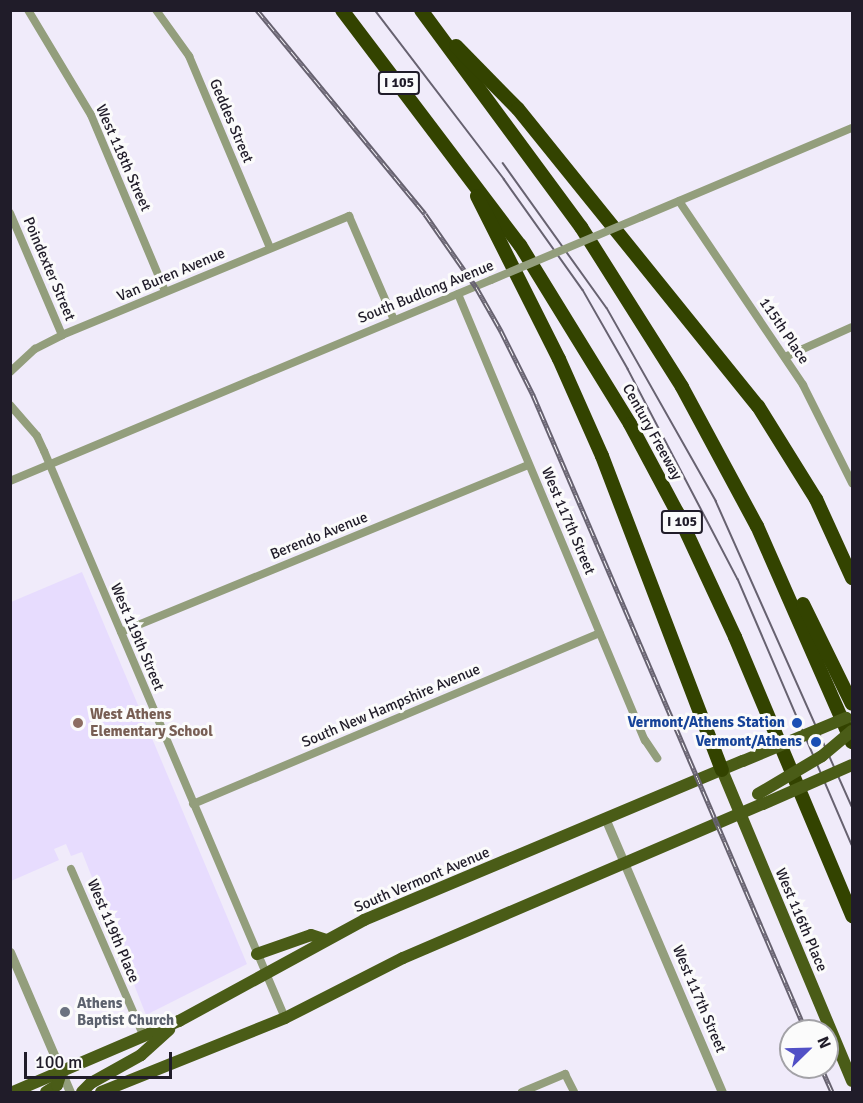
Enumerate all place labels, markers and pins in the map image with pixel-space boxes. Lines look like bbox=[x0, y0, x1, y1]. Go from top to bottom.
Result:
place label: West Athens Elementary School bbox=[90, 705, 213, 740]
place label: Vermont/Athens Station bbox=[627, 714, 785, 732]
marker: West Athens Elementary School bbox=[71, 716, 85, 730]
marker: Vermont/Athens Station bbox=[790, 716, 804, 730]
place label: Vermont/Athens bbox=[695, 733, 802, 751]
marker: Vermont/Athens bbox=[807, 733, 825, 751]
place label: Athens Baptist Church bbox=[77, 994, 174, 1029]
marker: Athens Baptist Church bbox=[58, 1005, 72, 1019]

